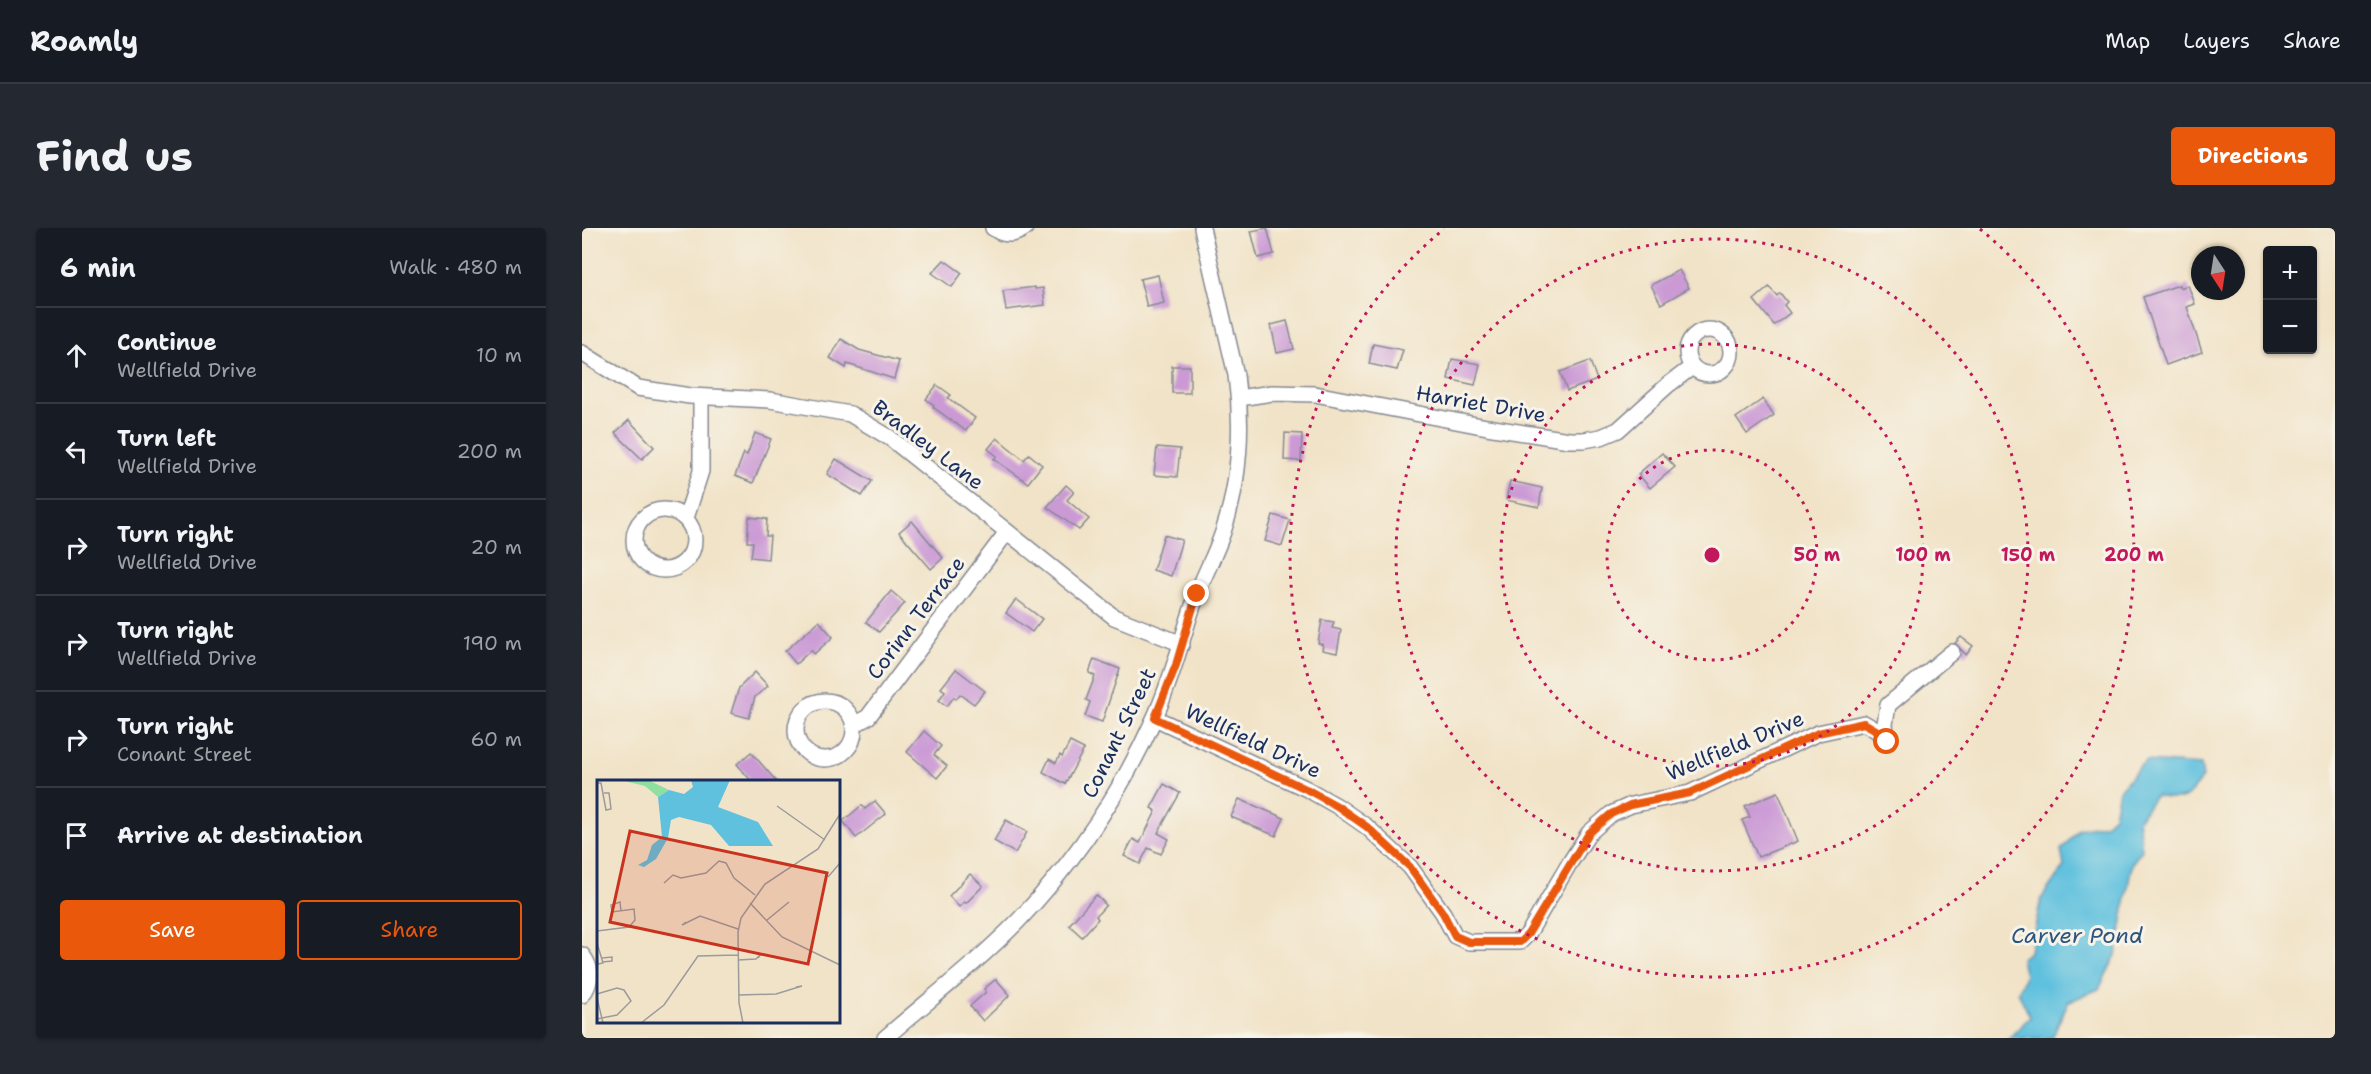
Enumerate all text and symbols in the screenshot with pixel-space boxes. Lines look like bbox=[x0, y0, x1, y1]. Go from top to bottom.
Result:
text: Roamly bbox=[30, 22, 138, 60]
text: Map bbox=[2105, 27, 2150, 55]
text: Layers bbox=[2183, 27, 2250, 55]
text: Share bbox=[2283, 27, 2341, 55]
button: Directions bbox=[2171, 127, 2335, 185]
text: Find us bbox=[36, 128, 193, 184]
north arrow bbox=[2191, 246, 2245, 300]
map controls bbox=[2263, 246, 2317, 354]
button: + bbox=[2263, 246, 2317, 300]
text: 6 min bbox=[60, 250, 136, 285]
text: Walk · 480 m bbox=[389, 254, 522, 280]
button: − bbox=[2263, 300, 2317, 354]
text: Continue bbox=[117, 328, 217, 357]
icon: ahead bbox=[60, 339, 93, 372]
text: 10 m bbox=[476, 342, 522, 368]
text: Wellfield Drive bbox=[117, 357, 257, 383]
street label: Harriet Drive bbox=[1414, 379, 1548, 429]
street label: Bradley Lane bbox=[866, 394, 990, 496]
text: Turn left bbox=[117, 424, 216, 453]
icon: left bbox=[60, 435, 93, 468]
text: 200 m bbox=[457, 438, 522, 464]
text: Wellfield Drive bbox=[117, 453, 257, 479]
text: Turn right bbox=[117, 520, 234, 549]
icon: right bbox=[60, 531, 93, 564]
text: 20 m bbox=[471, 534, 522, 560]
text: 50 m bbox=[1794, 543, 1841, 567]
text: 100 m bbox=[1895, 543, 1951, 567]
text: 150 m bbox=[2001, 543, 2056, 567]
text: 200 m bbox=[2104, 543, 2165, 567]
centre of rings bbox=[1702, 545, 1722, 565]
text: Wellfield Drive bbox=[117, 549, 257, 575]
street label: Corinn Terrace bbox=[860, 551, 972, 685]
route end bbox=[1183, 580, 1209, 606]
text: Turn right bbox=[117, 616, 234, 645]
icon: right bbox=[60, 627, 93, 660]
text: 190 m bbox=[463, 630, 522, 656]
text: Wellfield Drive bbox=[117, 645, 257, 671]
street label: Conant Street bbox=[1075, 663, 1163, 803]
street label: Wellfield Drive bbox=[1180, 697, 1326, 785]
street label: Wellfield Drive bbox=[1662, 704, 1808, 788]
text: Turn right bbox=[117, 712, 234, 741]
icon: right bbox=[60, 723, 93, 756]
text: 60 m bbox=[470, 726, 522, 752]
route start bbox=[1873, 728, 1899, 754]
text: Conant Street bbox=[117, 741, 252, 767]
inset map bbox=[597, 780, 840, 1023]
icon: arrive bbox=[60, 819, 93, 852]
text: Arrive at destination bbox=[117, 821, 363, 850]
button: Save bbox=[60, 900, 285, 960]
button: Share bbox=[297, 900, 522, 960]
water label: Carver Pond bbox=[2011, 921, 2143, 950]

